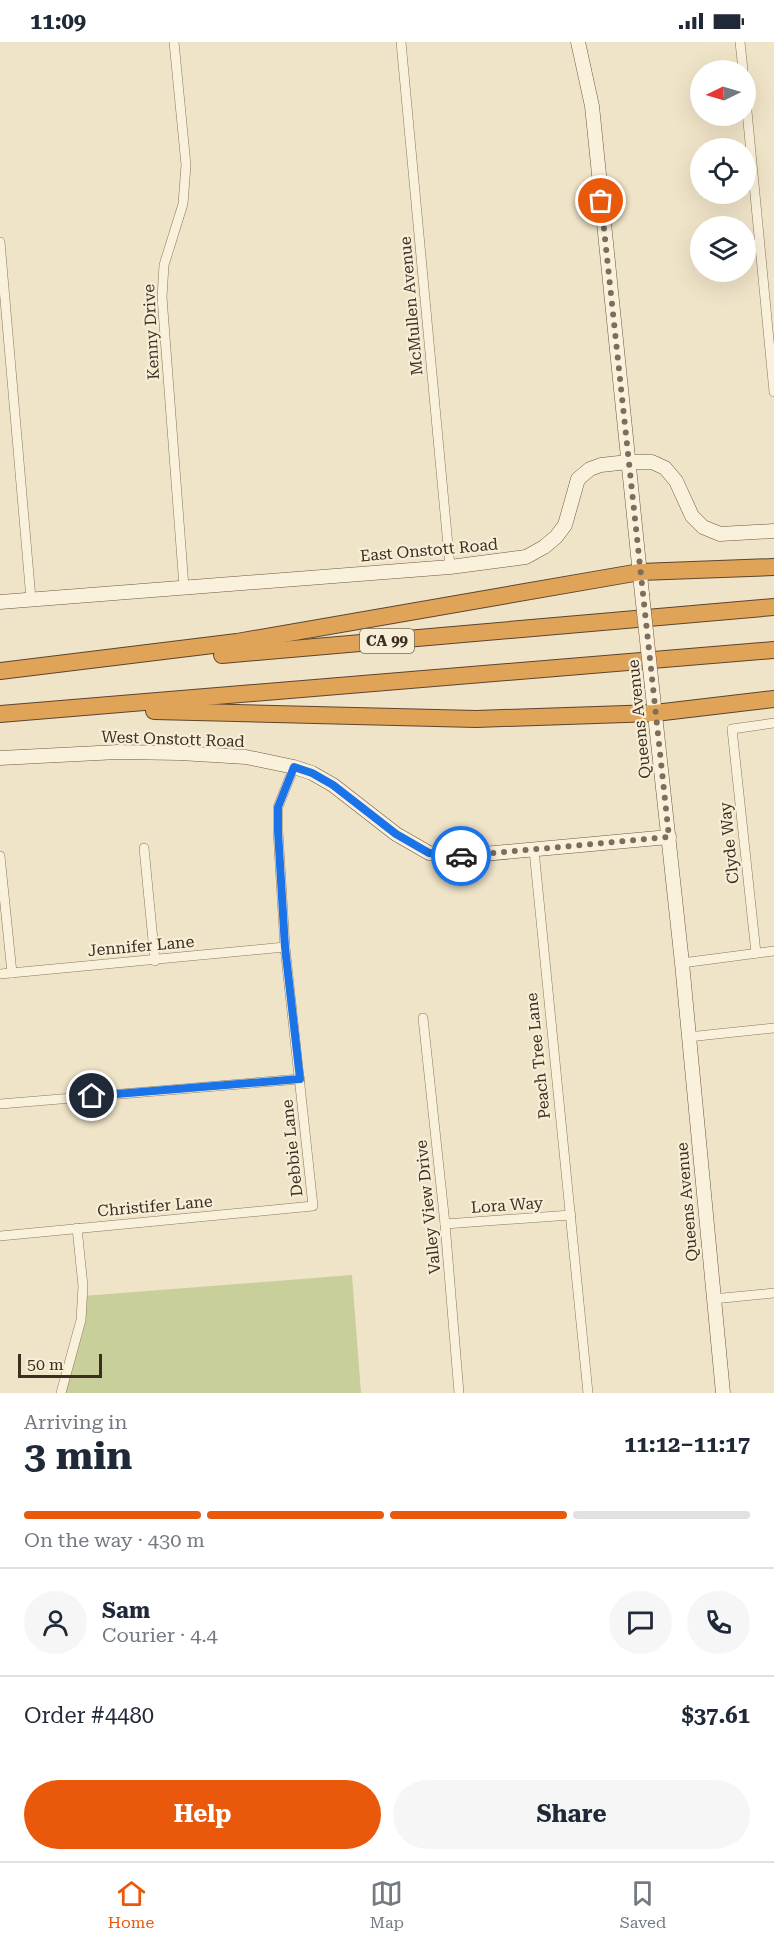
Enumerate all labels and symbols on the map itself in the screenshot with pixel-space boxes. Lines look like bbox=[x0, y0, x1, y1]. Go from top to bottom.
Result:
north arrow bbox=[690, 60, 756, 126]
pin bbox=[575, 175, 626, 226]
street label: McMullen Avenue bbox=[395, 235, 427, 376]
street label: Kenny Drive bbox=[139, 283, 163, 380]
street label: East Onstott Road bbox=[359, 535, 499, 565]
road number: CA 99 bbox=[360, 629, 414, 653]
street label: Queens Avenue bbox=[623, 658, 655, 780]
street label: West Onstott Road bbox=[101, 727, 245, 751]
street label: Clyde Way bbox=[715, 801, 743, 885]
courier bbox=[431, 826, 491, 886]
street label: Jennifer Lane bbox=[87, 932, 195, 960]
street label: Peach Tree Lane bbox=[522, 992, 554, 1120]
pin bbox=[66, 1070, 117, 1121]
street label: Debbie Lane bbox=[277, 1098, 307, 1197]
street label: Valley View Drive bbox=[411, 1139, 444, 1275]
street label: Queens Avenue bbox=[672, 1141, 702, 1262]
street label: Christifer Lane bbox=[97, 1191, 214, 1221]
street label: Lora Way bbox=[470, 1193, 544, 1217]
scale bar bbox=[18, 1351, 102, 1378]

